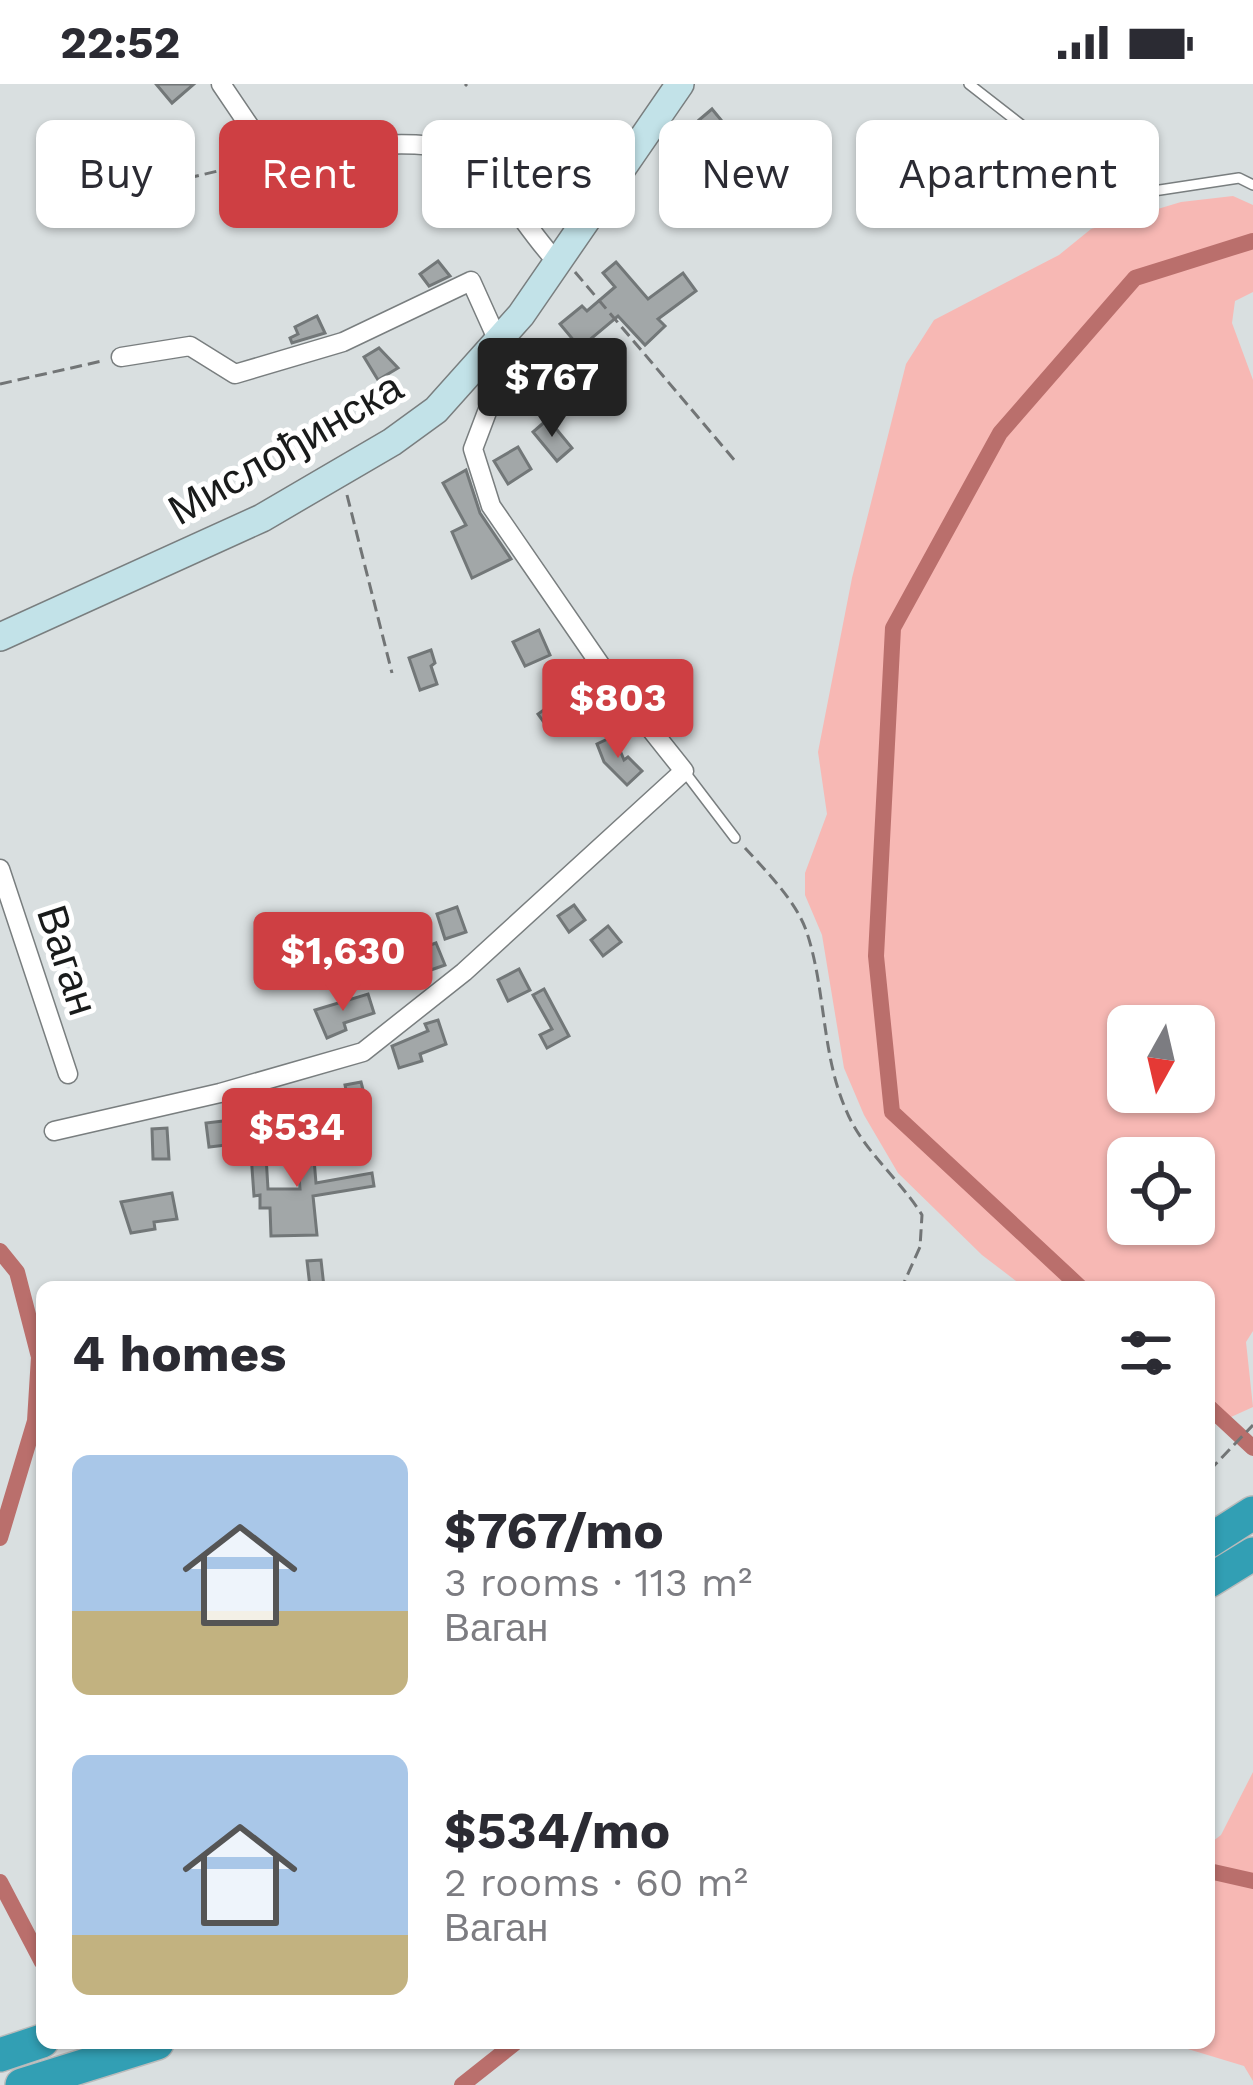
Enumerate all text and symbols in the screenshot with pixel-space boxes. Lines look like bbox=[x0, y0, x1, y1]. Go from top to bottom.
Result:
text: 22:52 bbox=[60, 16, 180, 69]
chip: Buy bbox=[36, 120, 195, 228]
chip: Rent bbox=[219, 120, 398, 228]
chip: Filters bbox=[422, 120, 635, 228]
chip: New bbox=[659, 120, 832, 228]
chip: Apartment bbox=[856, 120, 1159, 228]
pin: $767 bbox=[481, 338, 623, 440]
text: $767 bbox=[505, 354, 599, 399]
street label: Мислођинска bbox=[160, 362, 411, 535]
pin: $803 bbox=[547, 659, 689, 761]
text: $803 bbox=[569, 675, 667, 720]
street label: Ваган bbox=[27, 899, 108, 1021]
pin: $1,630 bbox=[245, 912, 441, 1014]
text: $1,630 bbox=[280, 928, 406, 973]
north arrow bbox=[1107, 1005, 1215, 1113]
map controls bbox=[1107, 1005, 1215, 1245]
pin: $534 bbox=[226, 1088, 368, 1190]
text: $534 bbox=[249, 1104, 345, 1149]
button: locate bbox=[1107, 1137, 1215, 1245]
icon: filters bbox=[1113, 1320, 1179, 1386]
text: 4 homes bbox=[72, 1324, 286, 1383]
text: $767/mo bbox=[444, 1501, 664, 1560]
icon: home bbox=[168, 1503, 312, 1647]
text: 3 rooms · 113 m² bbox=[444, 1560, 752, 1605]
text: Ваган bbox=[444, 1605, 548, 1650]
text: $534/mo bbox=[444, 1801, 670, 1860]
icon: home bbox=[168, 1803, 312, 1947]
text: 2 rooms · 60 m² bbox=[444, 1860, 748, 1905]
text: Ваган bbox=[444, 1905, 548, 1950]

